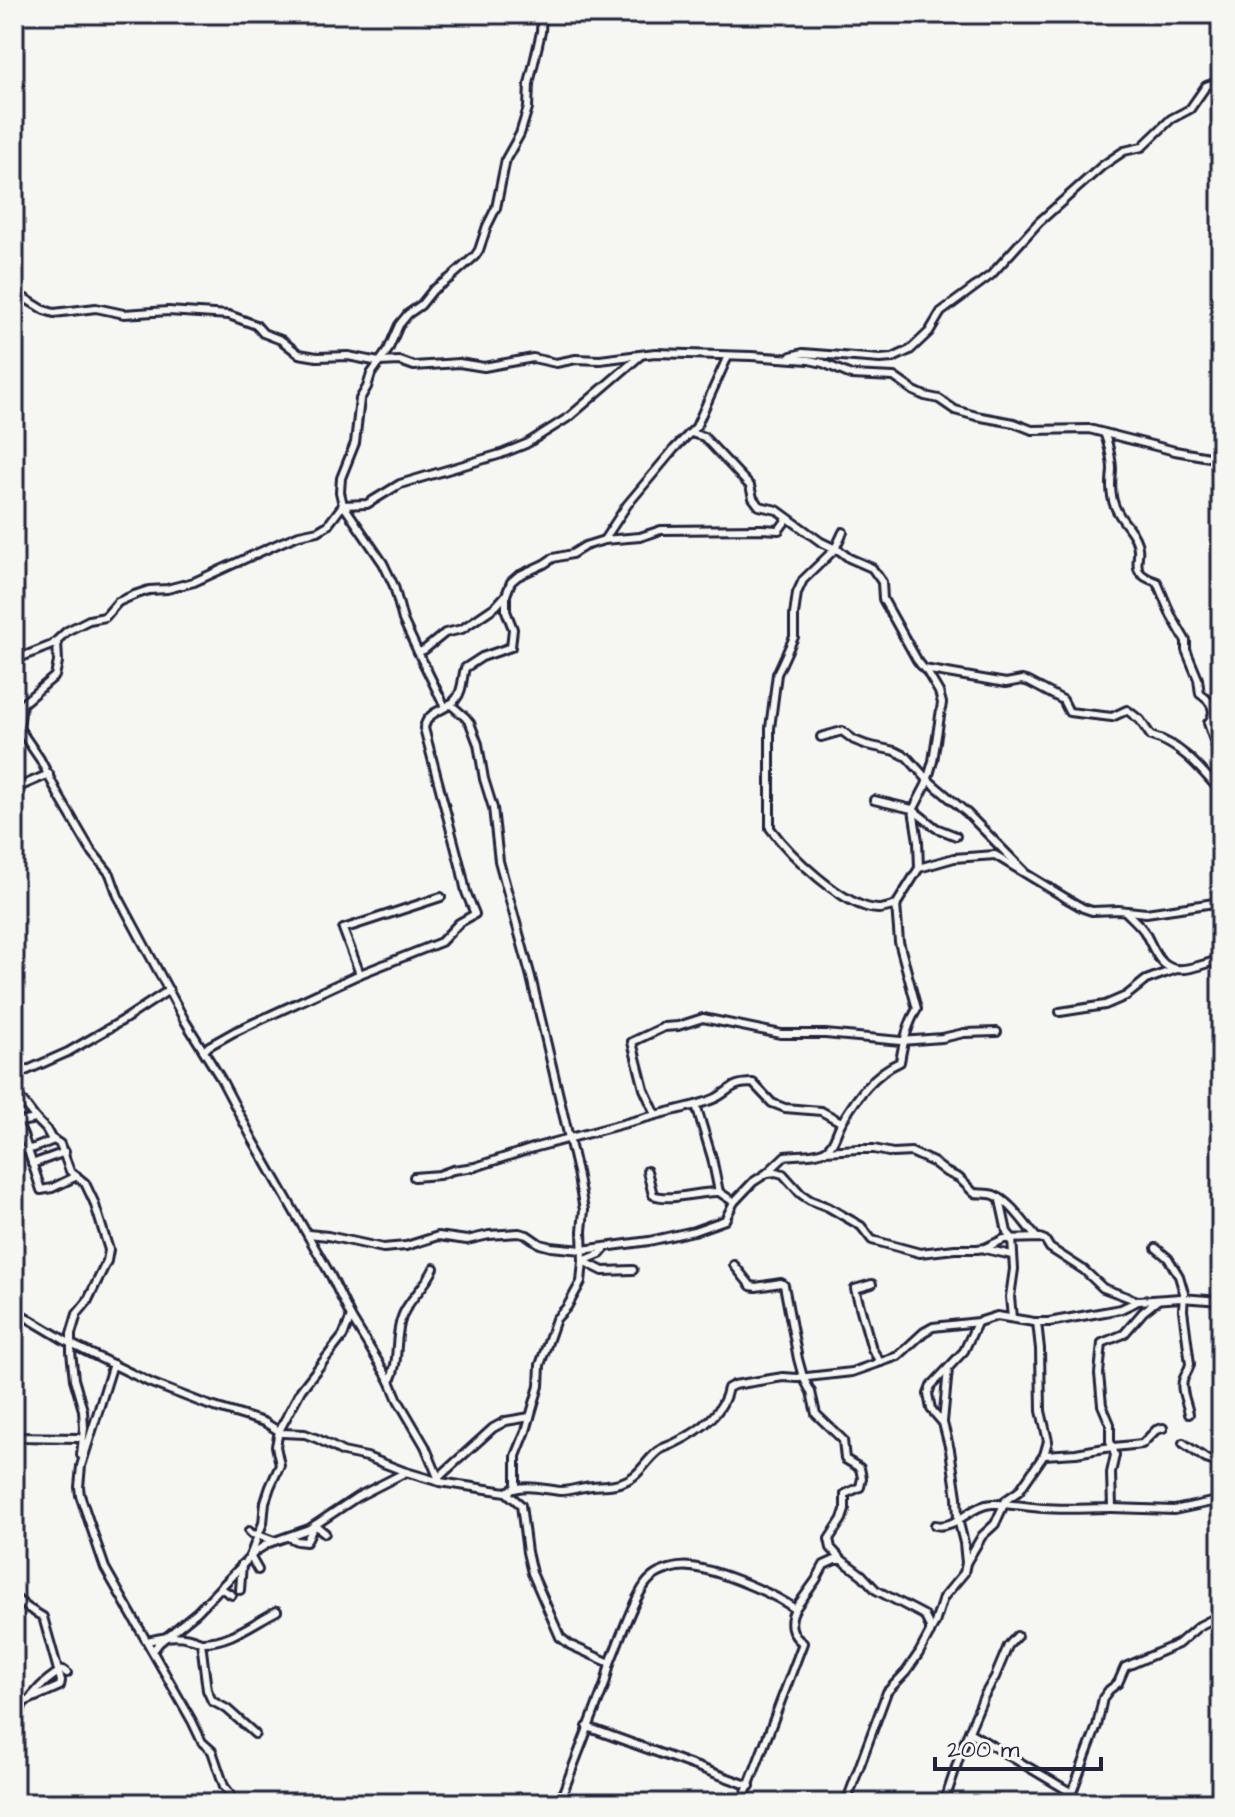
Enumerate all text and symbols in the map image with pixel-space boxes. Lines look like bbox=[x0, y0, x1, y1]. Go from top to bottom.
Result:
scale bar bbox=[935, 1721, 1101, 1771]
text: 200 m bbox=[947, 1733, 1020, 1767]

